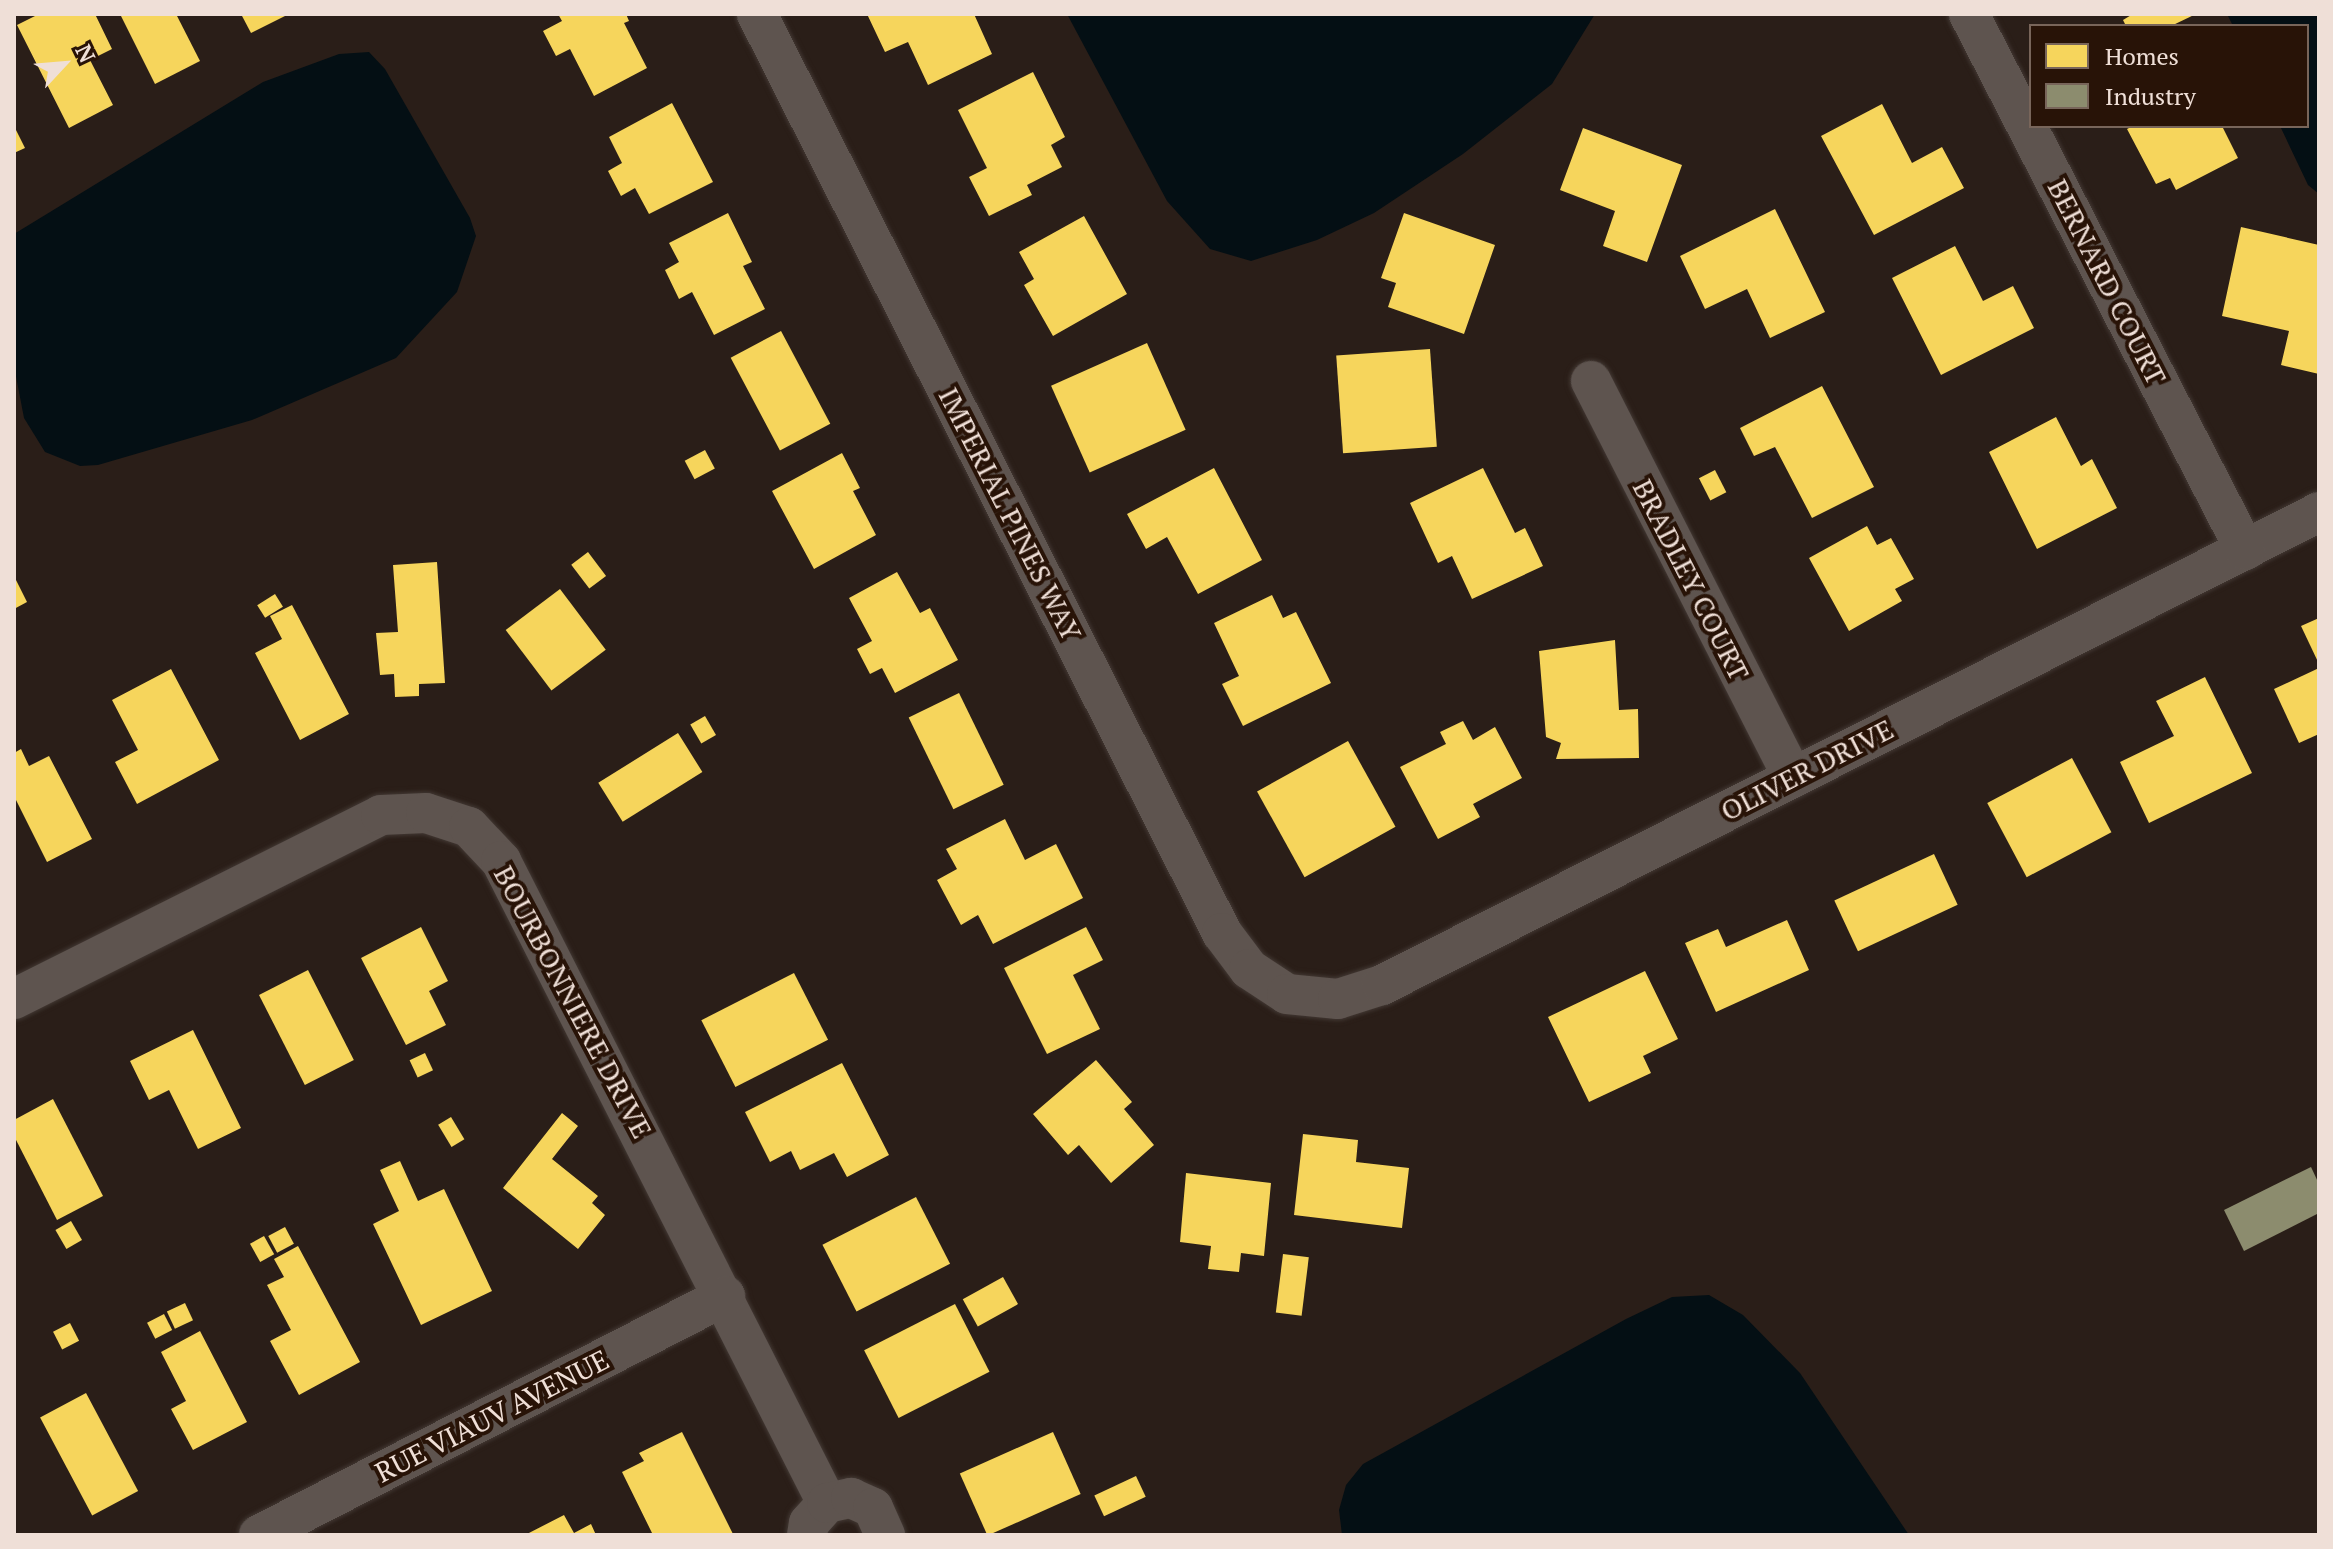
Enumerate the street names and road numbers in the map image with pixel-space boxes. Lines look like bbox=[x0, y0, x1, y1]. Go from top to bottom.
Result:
street label: BERNARD COURT bbox=[2041, 174, 2173, 390]
street label: IMPERIAL PINES WAY bbox=[932, 382, 1088, 646]
street label: BRADLEY COURT bbox=[1626, 474, 1756, 686]
street label: OLIVER DRIVE bbox=[1715, 712, 1899, 828]
street label: BOURBONNIERE DRIVE bbox=[487, 860, 659, 1144]
street label: RUE VIAUV AVENUE bbox=[369, 1342, 615, 1490]

